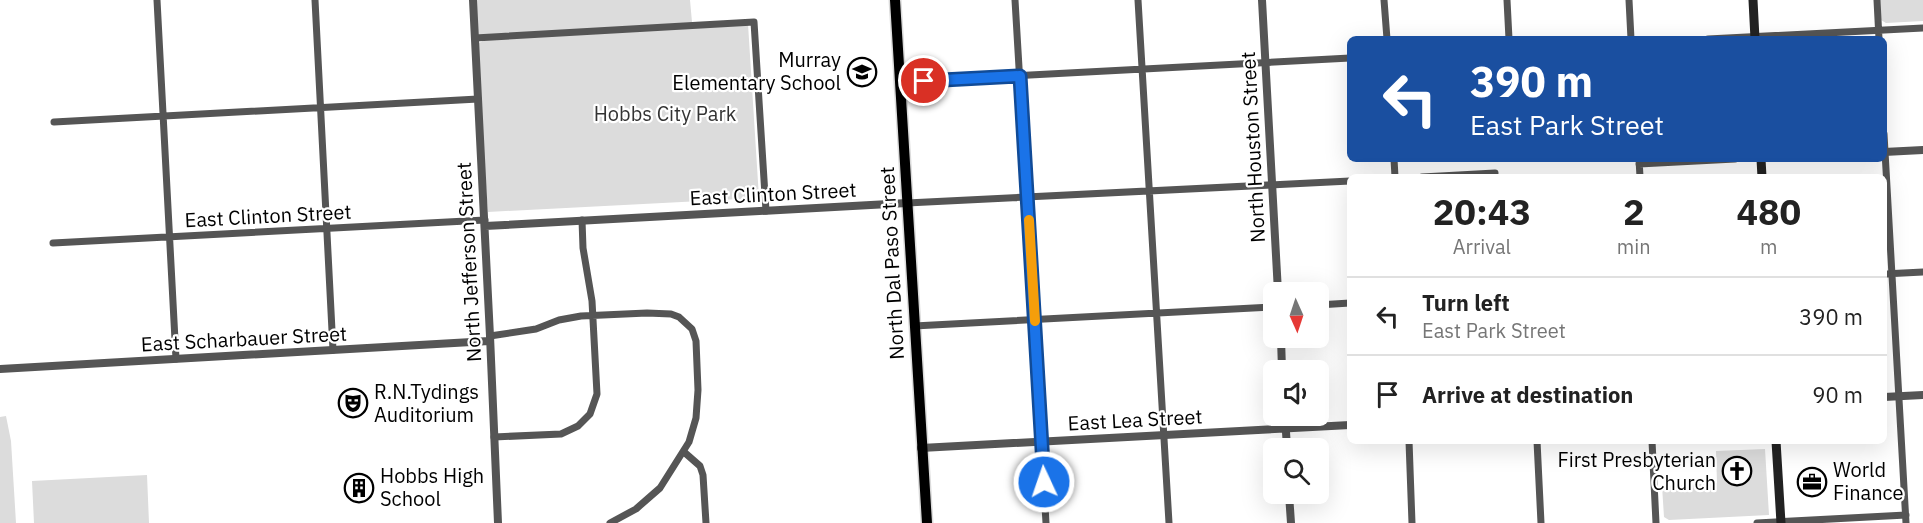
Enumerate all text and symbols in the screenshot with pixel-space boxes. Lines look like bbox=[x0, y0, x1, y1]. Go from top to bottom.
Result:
place label: Murray Elementary School bbox=[672, 46, 841, 96]
street label: North Houston Street bbox=[1234, 51, 1271, 243]
text: 390 m bbox=[1470, 54, 1593, 109]
pin bbox=[898, 55, 949, 106]
school or university icon: Murray Elementary School bbox=[846, 56, 878, 88]
icon: left bbox=[1371, 60, 1449, 138]
icon: arrive bbox=[907, 64, 940, 97]
park label: Hobbs City Park bbox=[594, 100, 737, 127]
text: East Park Street bbox=[1470, 107, 1664, 142]
street label: North Jefferson Street bbox=[450, 161, 487, 363]
street label: North Dal Paso Street bbox=[873, 166, 910, 360]
street label: East Clinton Street bbox=[689, 176, 857, 211]
text: 20:43 bbox=[1433, 188, 1531, 235]
text: 2 bbox=[1623, 188, 1645, 235]
text: 480 bbox=[1736, 188, 1801, 235]
street label: East Clinton Street bbox=[184, 198, 352, 233]
text: Arrival bbox=[1453, 233, 1511, 260]
text: min bbox=[1617, 233, 1651, 260]
text: m bbox=[1760, 233, 1778, 260]
north arrow bbox=[1263, 282, 1329, 348]
map controls bbox=[1263, 282, 1329, 504]
text: Turn left bbox=[1422, 288, 1510, 317]
icon: left bbox=[1371, 300, 1404, 333]
text: 390 m bbox=[1799, 302, 1863, 331]
text: East Park Street bbox=[1422, 317, 1566, 344]
street label: East Scharbauer Street bbox=[140, 320, 348, 357]
button: sound bbox=[1263, 360, 1329, 426]
place label: R.N.Tydings Auditorium bbox=[374, 378, 479, 428]
icon: arrive bbox=[1371, 378, 1404, 411]
text: Arrive at destination bbox=[1422, 380, 1633, 409]
text: 90 m bbox=[1812, 380, 1863, 409]
theatre icon: R.N.Tydings Auditorium bbox=[337, 387, 369, 419]
street label: East Lea Street bbox=[1067, 402, 1203, 437]
button: search bbox=[1263, 438, 1329, 504]
place label: First Presbyterian Church bbox=[1557, 446, 1716, 496]
position arrow bbox=[1012, 450, 1076, 514]
church icon: First Presbyterian Church bbox=[1721, 455, 1753, 487]
place label: World Finance bbox=[1833, 456, 1904, 506]
place label: Hobbs High School bbox=[380, 462, 484, 512]
office icon: World Finance bbox=[1796, 466, 1828, 498]
building icon: Hobbs High School bbox=[343, 472, 375, 504]

